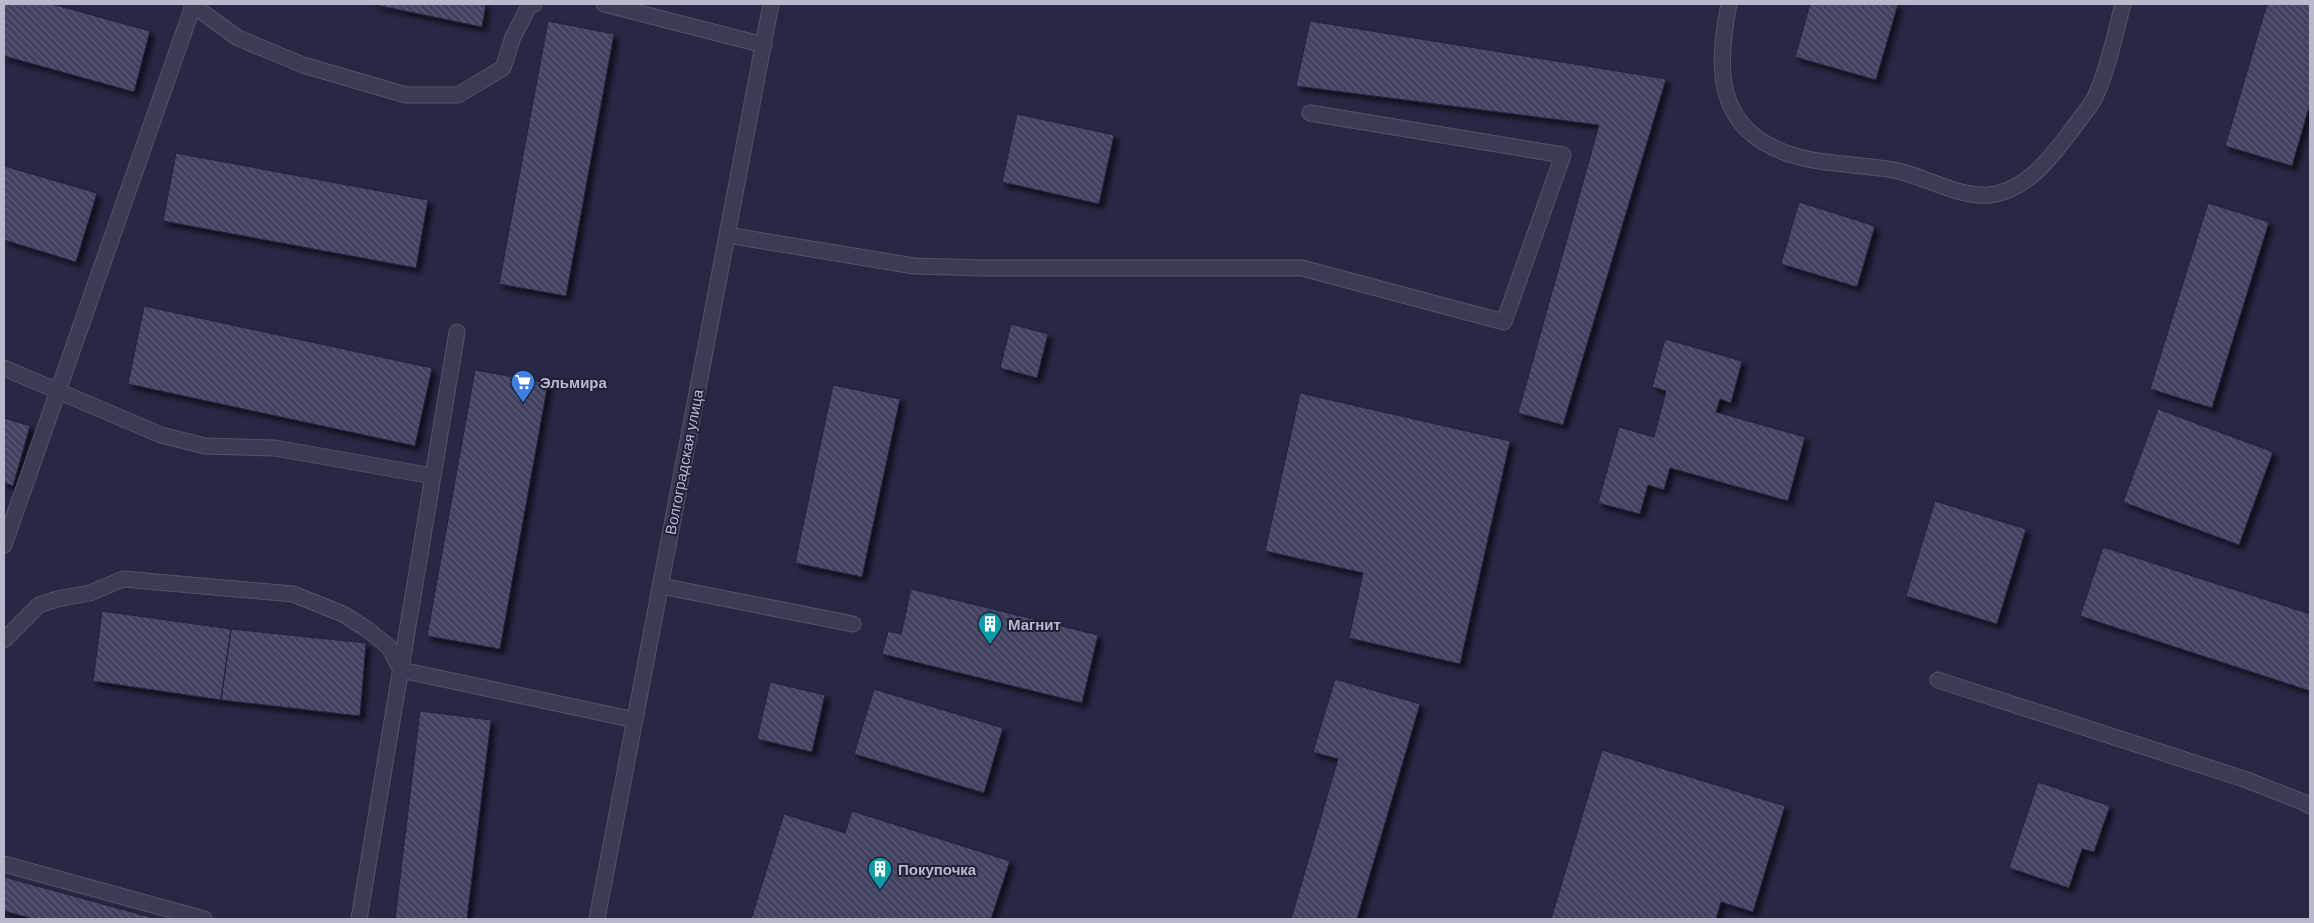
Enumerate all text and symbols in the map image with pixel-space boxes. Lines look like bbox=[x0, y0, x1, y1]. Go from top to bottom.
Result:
supermarket icon: Эльмира bbox=[510, 369, 536, 403]
place label: Эльмира bbox=[540, 374, 608, 391]
street label: Волгоградская улица bbox=[662, 387, 707, 536]
building icon: Магнит bbox=[977, 611, 1003, 645]
place label: Магнит bbox=[1008, 616, 1061, 633]
building icon: Покупочка bbox=[867, 856, 893, 890]
place label: Покупочка bbox=[898, 861, 977, 878]

